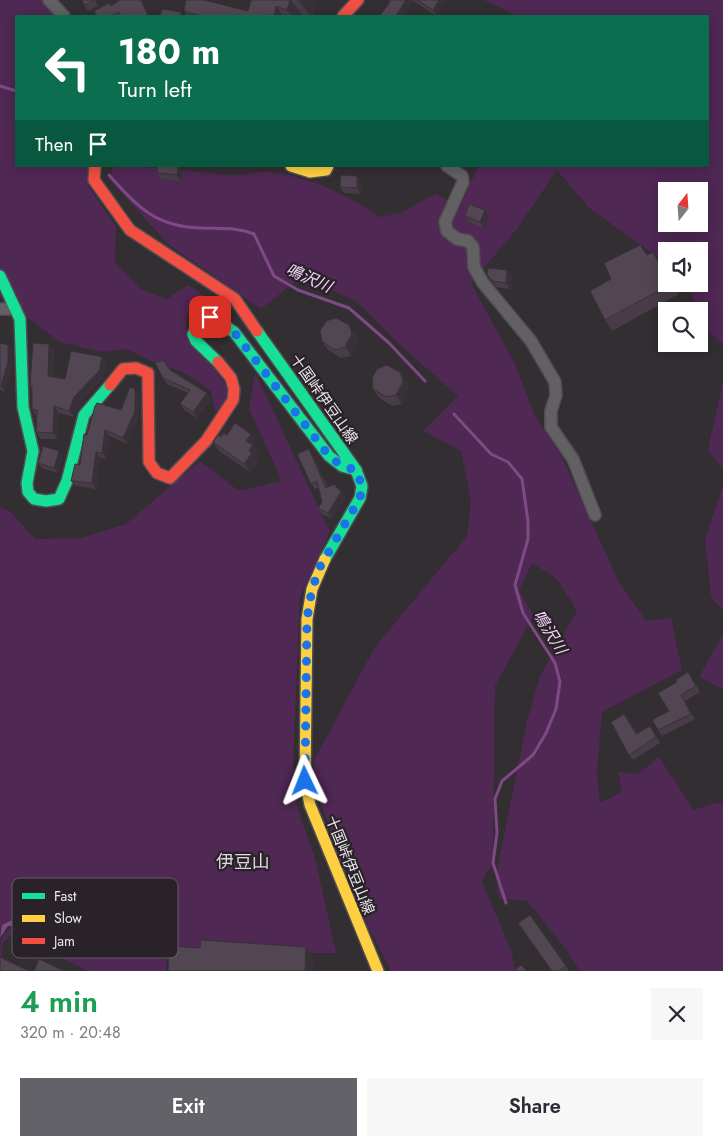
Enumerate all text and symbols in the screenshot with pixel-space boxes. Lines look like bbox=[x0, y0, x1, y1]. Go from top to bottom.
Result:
text: 180 m bbox=[118, 27, 220, 77]
icon: left bbox=[35, 35, 100, 100]
text: Turn left bbox=[118, 73, 192, 105]
icon: arrive bbox=[84, 130, 112, 158]
text: Then bbox=[35, 131, 74, 158]
north arrow bbox=[658, 182, 708, 232]
map controls bbox=[658, 182, 708, 352]
button: sound bbox=[658, 242, 708, 292]
water label: 鳴沢川 bbox=[282, 258, 337, 299]
pin bbox=[189, 296, 231, 338]
button: search bbox=[658, 302, 708, 352]
icon: arrive bbox=[196, 303, 224, 331]
street label: 十国峠伊豆山線 bbox=[285, 350, 363, 448]
water label: 鳴沢川 bbox=[528, 606, 574, 660]
position arrow bbox=[278, 754, 330, 806]
street label: 十国峠伊豆山線 bbox=[320, 812, 380, 918]
district label: 伊豆山 bbox=[216, 849, 270, 875]
legend bbox=[12, 878, 178, 958]
text: Fast bbox=[54, 886, 77, 906]
text: Slow bbox=[54, 908, 82, 928]
text: Jam bbox=[52, 931, 75, 951]
text: 4 min bbox=[20, 980, 98, 1023]
button: close bbox=[651, 988, 703, 1040]
text: 320 m · 20:48 bbox=[20, 1021, 121, 1044]
button: Exit bbox=[20, 1078, 357, 1136]
button: Share bbox=[367, 1078, 703, 1136]

